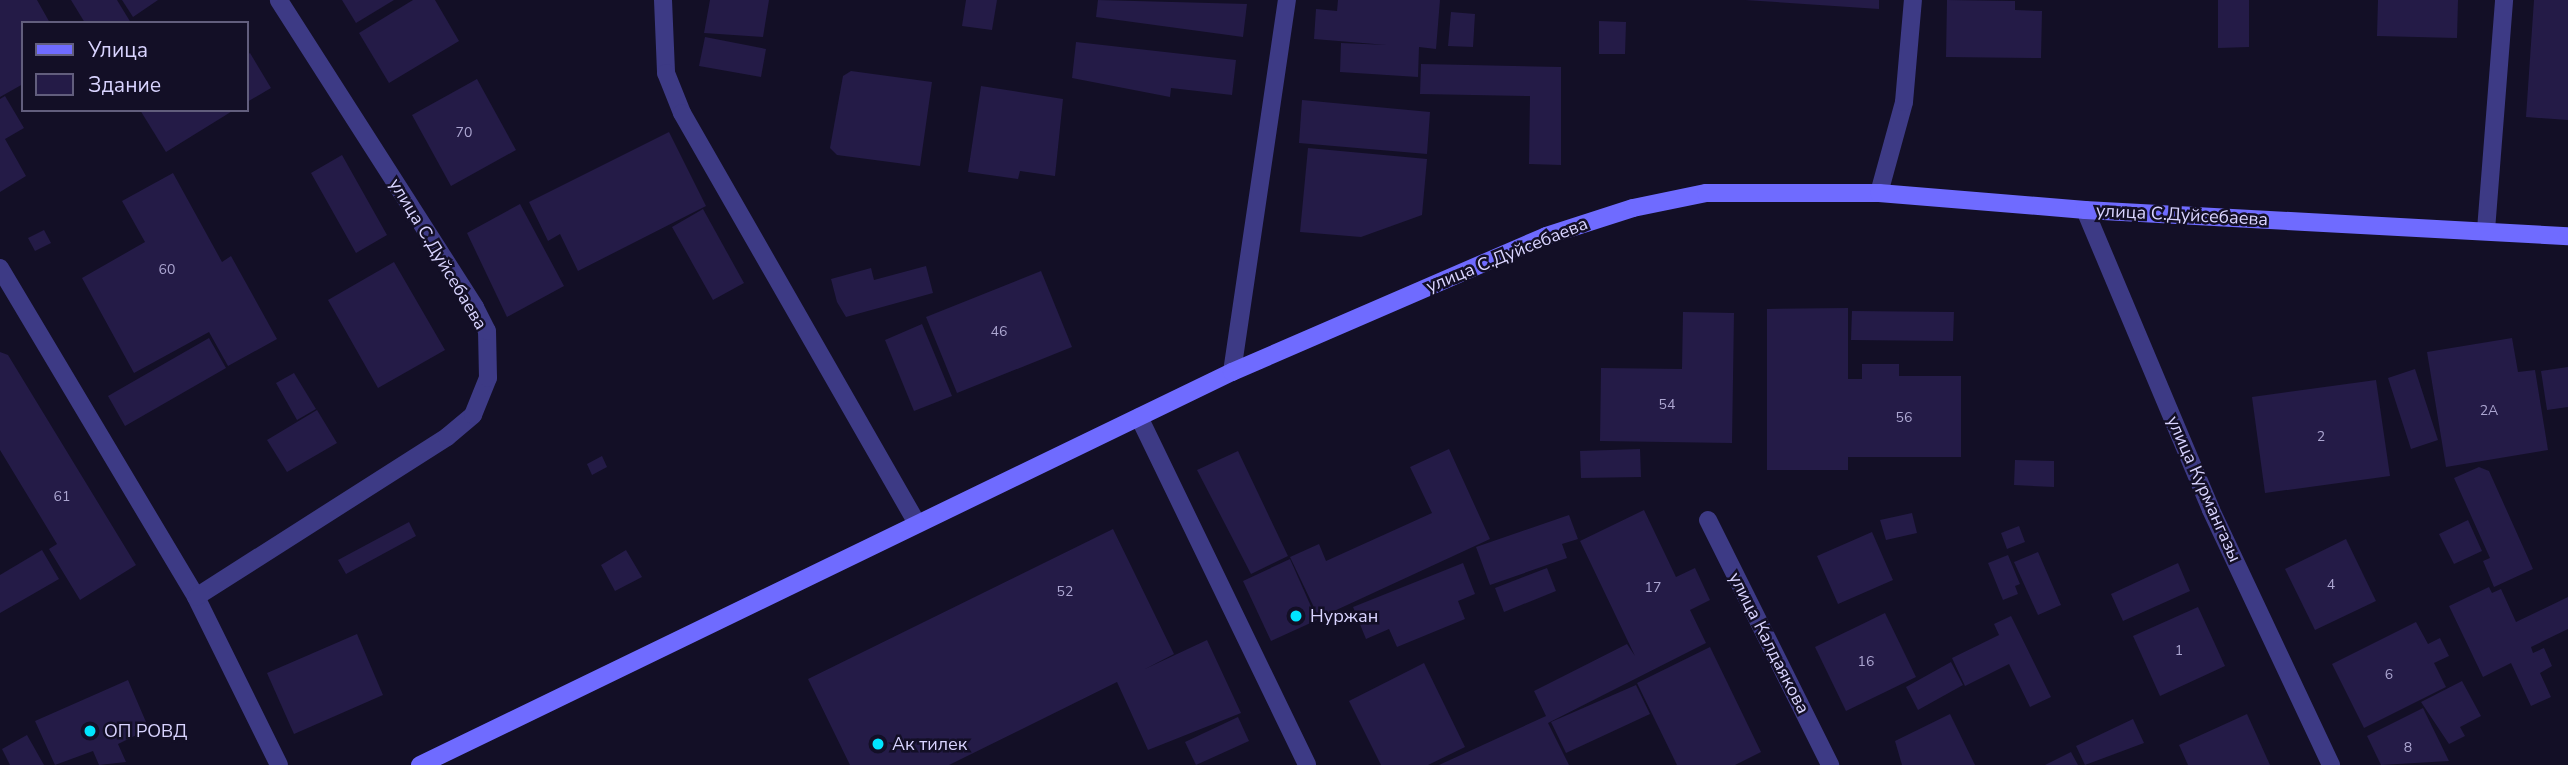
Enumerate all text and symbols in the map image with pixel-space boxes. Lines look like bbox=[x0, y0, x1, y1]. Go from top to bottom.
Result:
legend bbox=[21, 21, 248, 112]
text: Улица bbox=[88, 36, 148, 64]
text: Здание bbox=[88, 71, 161, 99]
house number: 70 bbox=[456, 125, 472, 141]
street label: улица С.Дуйсебаева bbox=[384, 175, 492, 333]
street label: улица С.Дуйсебаева bbox=[2095, 200, 2269, 230]
street label: улица С.Дуйсебаева bbox=[1423, 213, 1591, 297]
house number: 60 bbox=[159, 262, 175, 278]
house number: 46 bbox=[991, 324, 1007, 340]
house number: 54 bbox=[1659, 397, 1675, 413]
house number: 2А bbox=[2480, 403, 2498, 419]
house number: 56 bbox=[1896, 410, 1912, 426]
street label: улица Курмангазы bbox=[2162, 413, 2246, 565]
house number: 2 bbox=[2317, 429, 2325, 445]
house number: 61 bbox=[54, 489, 70, 505]
street label: улица Калдаякова bbox=[1724, 569, 1814, 717]
house number: 4 bbox=[2327, 577, 2335, 593]
house number: 17 bbox=[1645, 580, 1661, 596]
house number: 52 bbox=[1057, 584, 1073, 600]
place label: Нуржан bbox=[1310, 605, 1378, 627]
marker: Нуржан bbox=[1288, 608, 1304, 624]
house number: 1 bbox=[2175, 643, 2183, 659]
house number: 16 bbox=[1858, 654, 1874, 670]
house number: 6 bbox=[2385, 667, 2393, 683]
place label: ОП РОВД bbox=[104, 720, 187, 742]
marker: ОП РОВД bbox=[82, 723, 98, 739]
place label: Ак тилек bbox=[892, 733, 967, 755]
marker: Ак тилек bbox=[870, 736, 886, 752]
house number: 8 bbox=[2404, 740, 2412, 756]

